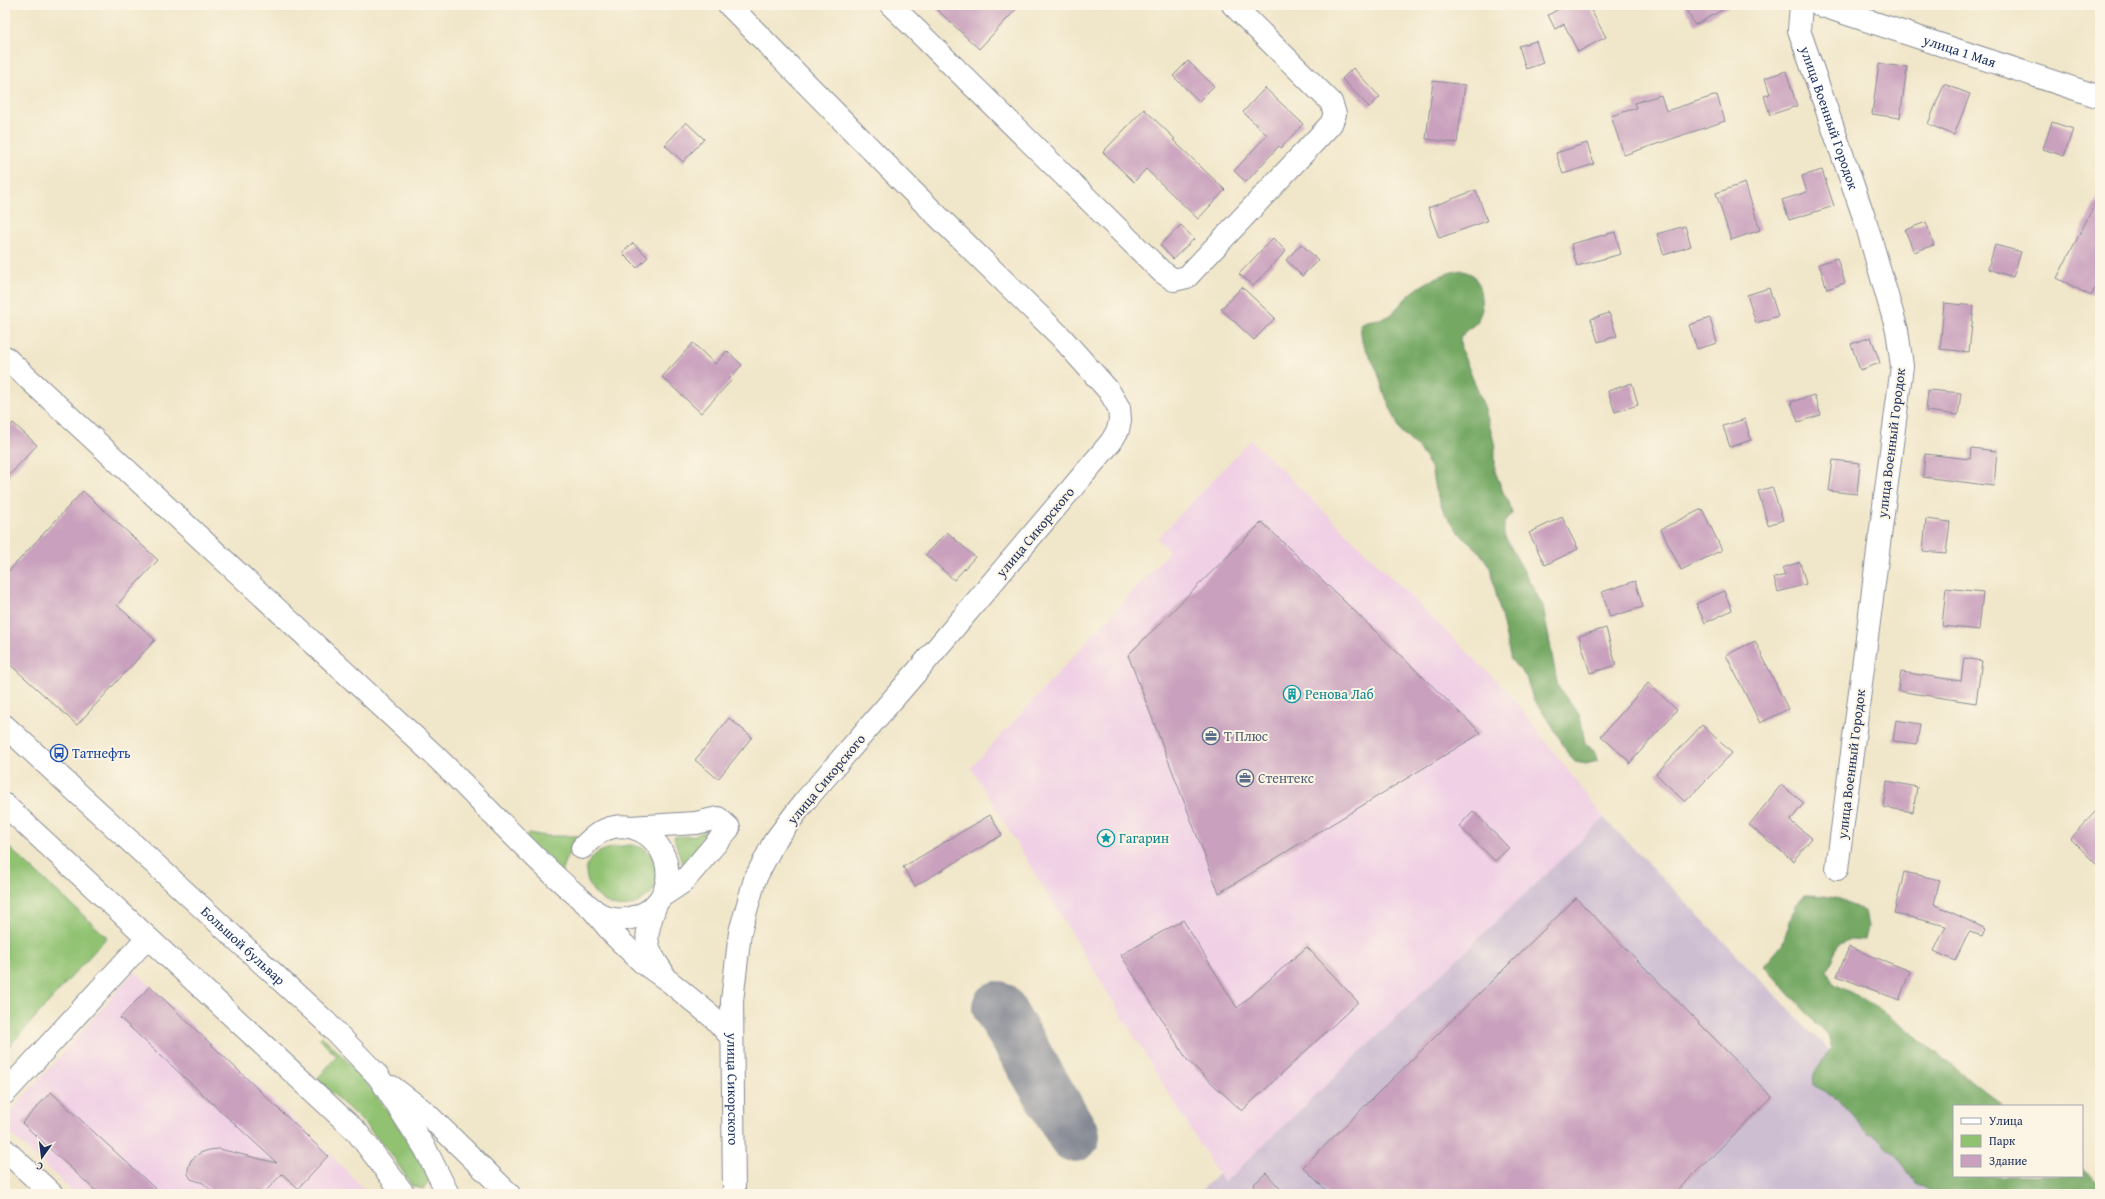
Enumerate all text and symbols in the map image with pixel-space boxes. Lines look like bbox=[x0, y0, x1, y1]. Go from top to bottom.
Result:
street label: улица 1 Мая bbox=[1920, 29, 1999, 72]
street label: улица Военный Городок bbox=[1795, 42, 1864, 193]
street label: улица Военный Городок bbox=[1872, 366, 1910, 520]
street label: улица Сикорского bbox=[991, 482, 1079, 582]
building icon: Ренова Лаб bbox=[1282, 684, 1302, 704]
place label: Ренова Лаб bbox=[1305, 684, 1374, 704]
street label: улица Военный Городок bbox=[1832, 687, 1870, 841]
office icon: Т Плюс bbox=[1201, 726, 1221, 746]
place label: Т Плюс bbox=[1224, 726, 1268, 746]
street label: улица Сикорского bbox=[782, 729, 870, 829]
bus stop icon: Татнефть bbox=[49, 743, 69, 763]
place label: Татнефть bbox=[72, 743, 131, 763]
office icon: Стентекс bbox=[1235, 768, 1255, 788]
place label: Стентекс bbox=[1258, 768, 1314, 788]
place icon: Гагарин bbox=[1096, 828, 1116, 848]
place label: Гагарин bbox=[1119, 828, 1169, 848]
street label: Большой бульвар bbox=[197, 902, 290, 990]
street label: улица Сикорского bbox=[722, 1032, 743, 1146]
legend bbox=[1953, 1105, 2083, 1177]
text: Улица bbox=[1989, 1112, 2023, 1129]
text: Парк bbox=[1989, 1132, 2016, 1149]
north arrow bbox=[22, 1137, 62, 1177]
text: Здание bbox=[1989, 1152, 2028, 1169]
text: С bbox=[35, 1158, 45, 1175]

